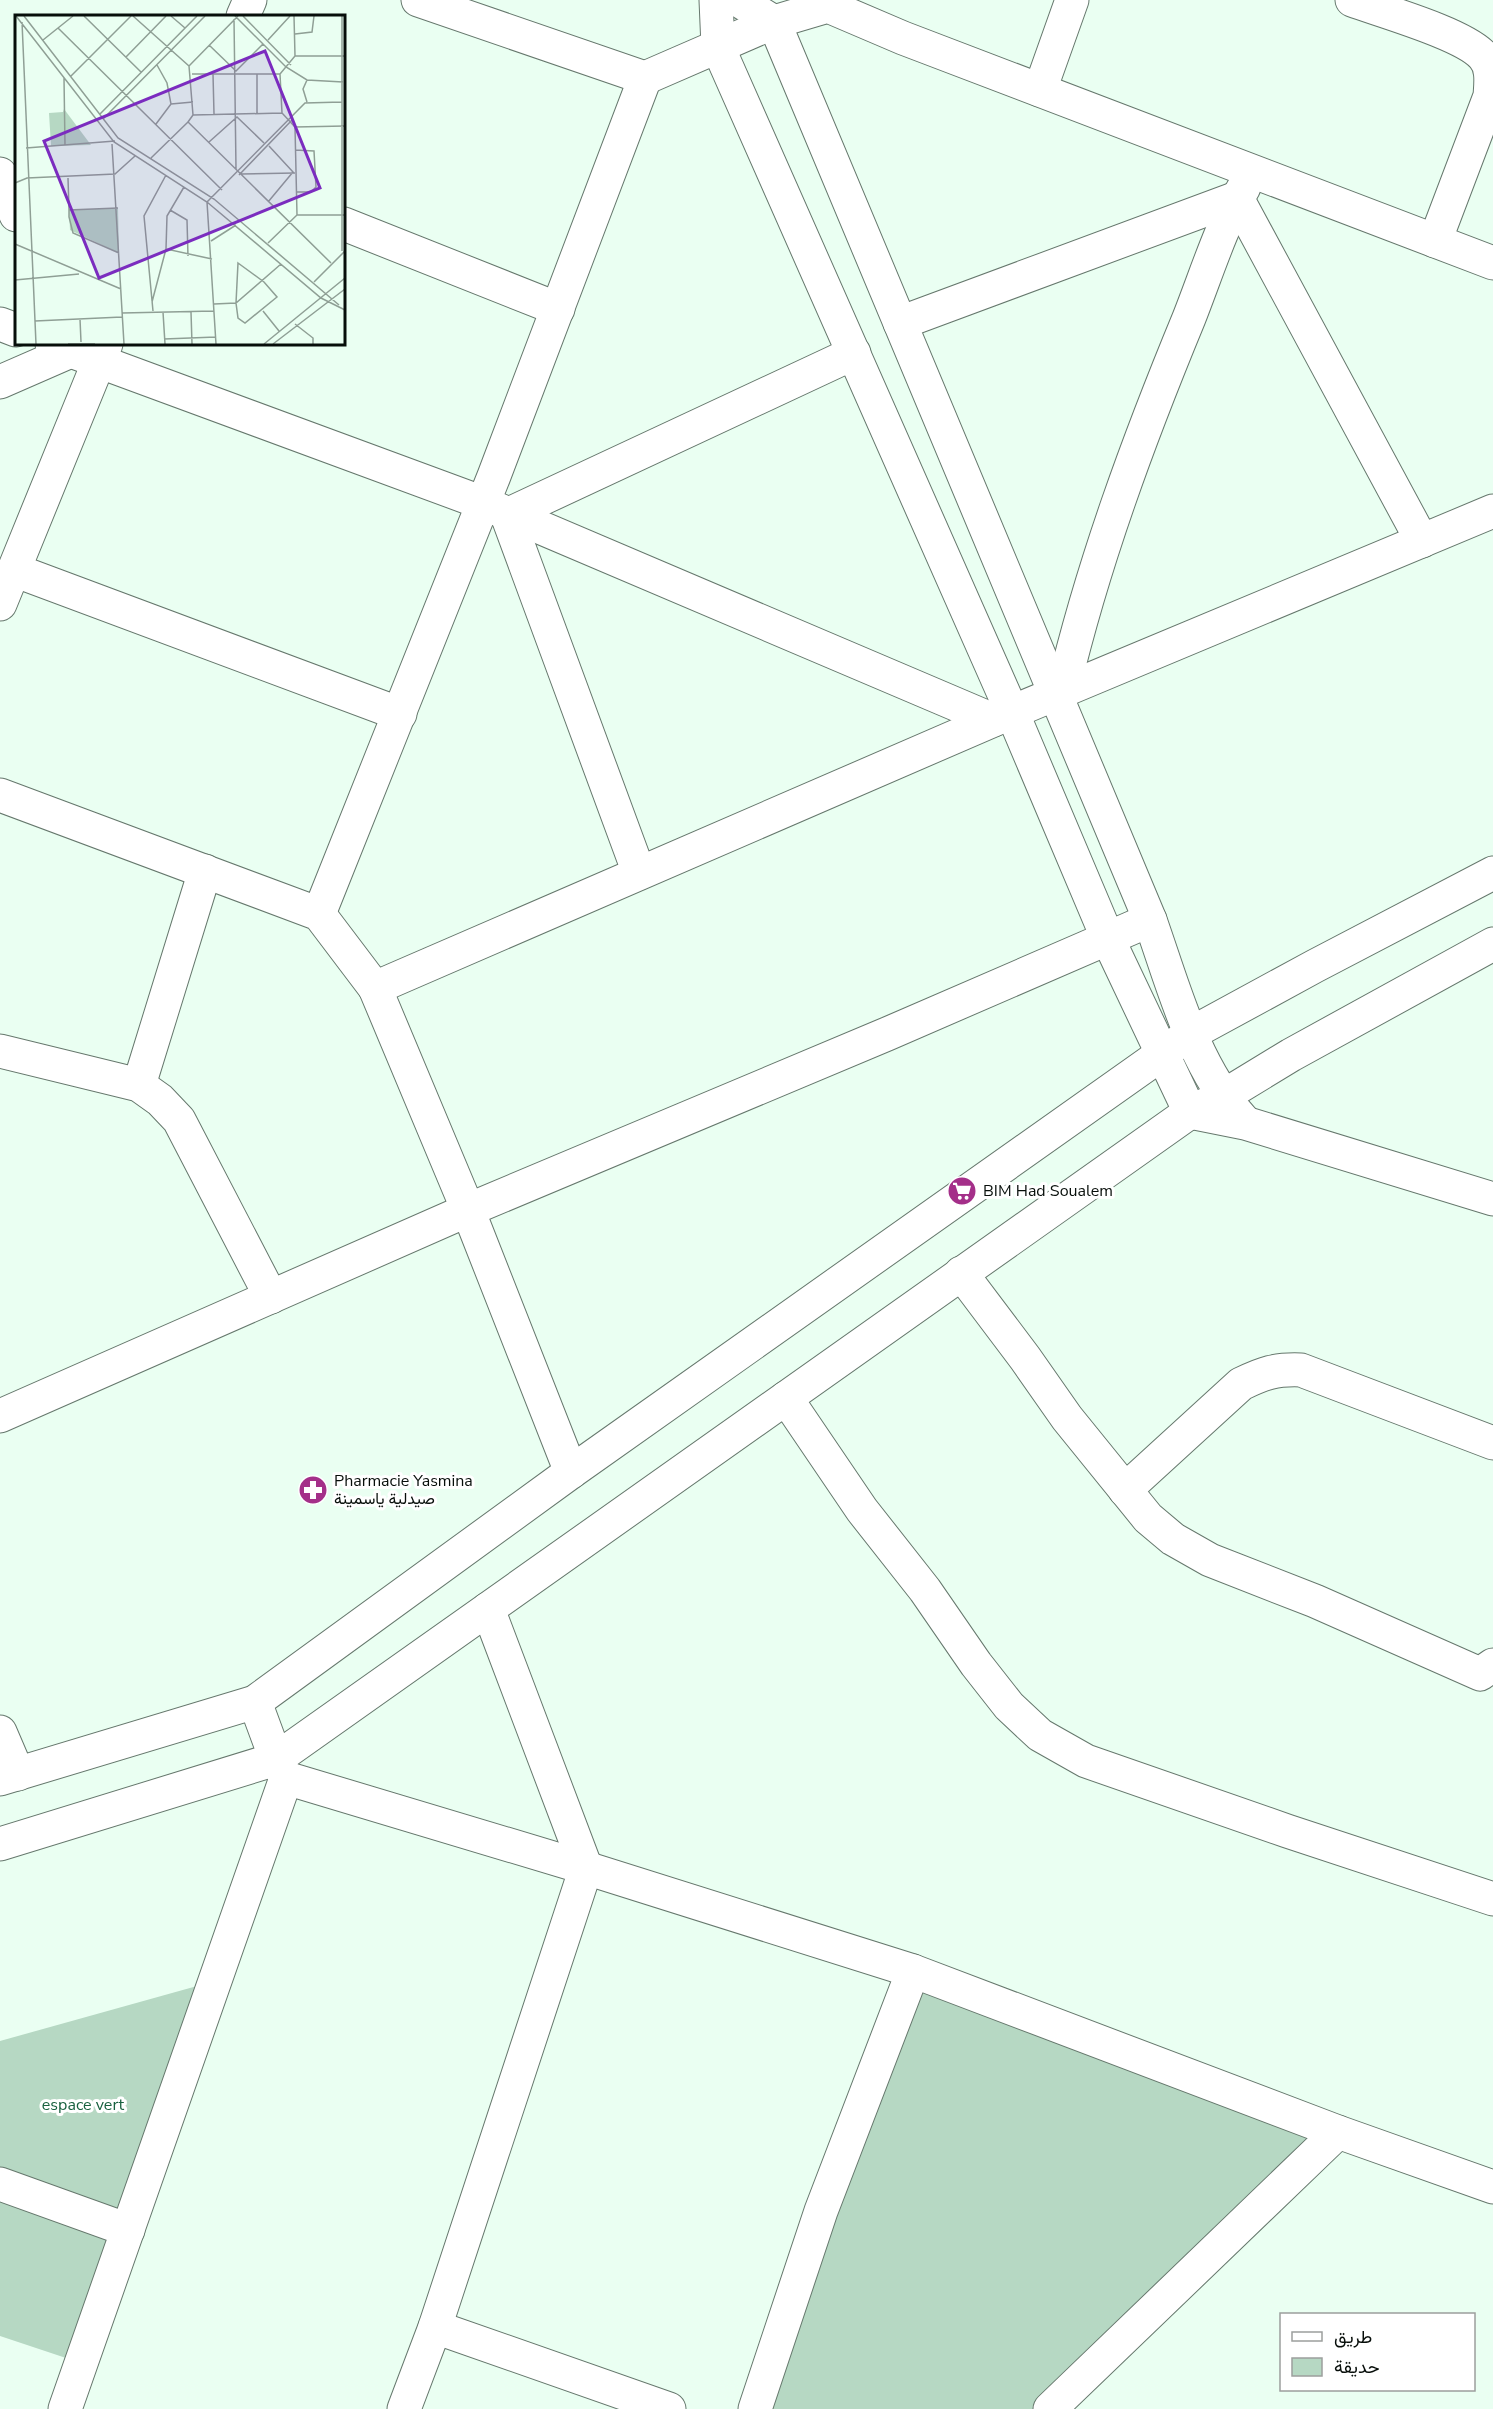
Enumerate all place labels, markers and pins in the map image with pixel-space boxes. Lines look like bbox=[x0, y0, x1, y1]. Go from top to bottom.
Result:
supermarket icon: BIM Had Soualem bbox=[946, 1175, 978, 1207]
place label: BIM Had Soualem bbox=[983, 1180, 1113, 1202]
place label: Pharmacie Yasmina صيدلية ياسمينة bbox=[334, 1470, 473, 1510]
pharmacy icon: Pharmacie Yasmina صيدلية ياسمينة bbox=[297, 1474, 329, 1506]

